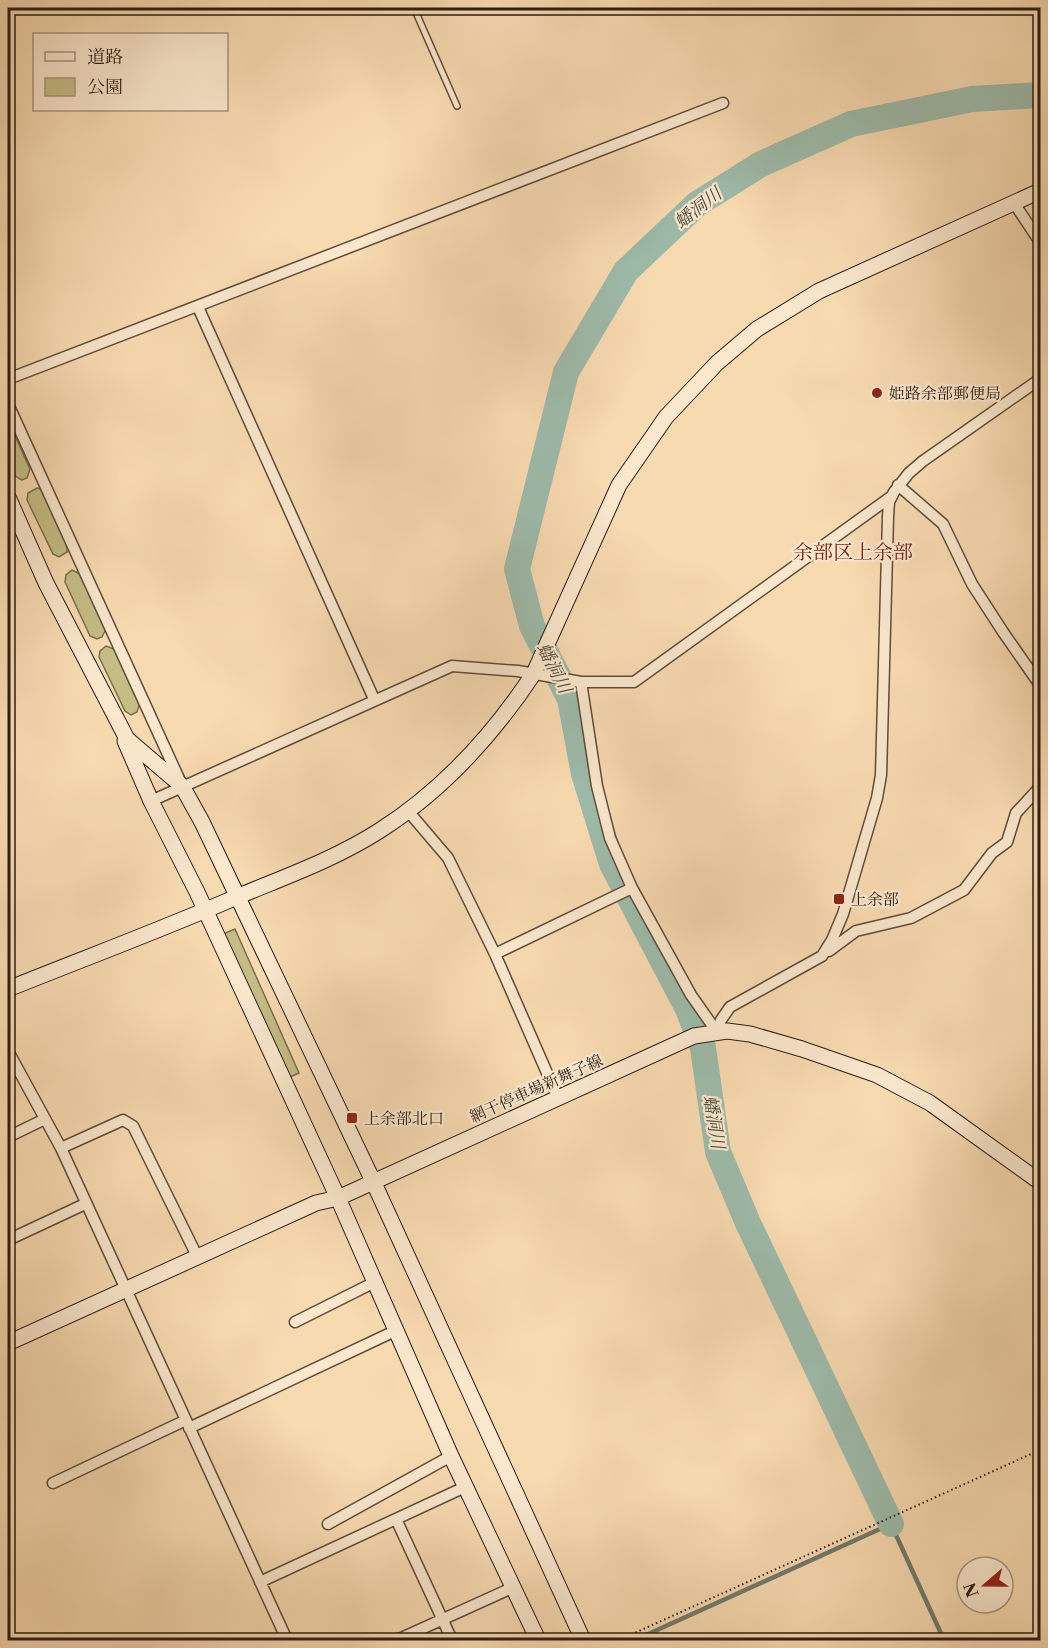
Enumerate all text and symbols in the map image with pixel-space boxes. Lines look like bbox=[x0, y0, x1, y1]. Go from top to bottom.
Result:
legend bbox=[33, 33, 228, 111]
text: 道路 bbox=[87, 46, 123, 68]
text: 公園 bbox=[87, 76, 123, 98]
water label: 蟠洞川 bbox=[670, 181, 728, 233]
place label: 姫路余部郵便局 bbox=[889, 383, 1001, 403]
marker: 姫路余部郵便局 bbox=[870, 386, 884, 400]
district label: 余部区上余部 bbox=[793, 540, 913, 564]
water label: 蟠洞川 bbox=[532, 639, 577, 699]
place label: 上余部 bbox=[851, 889, 899, 909]
marker: 上余部 bbox=[832, 892, 846, 906]
street label: 網干停車場新舞子線 bbox=[466, 1050, 606, 1126]
water label: 蟠洞川 bbox=[699, 1094, 729, 1152]
place label: 上余部北口 bbox=[364, 1108, 444, 1128]
marker: 上余部北口 bbox=[345, 1111, 359, 1125]
north arrow bbox=[955, 1555, 1015, 1615]
text: N bbox=[959, 1580, 983, 1600]

